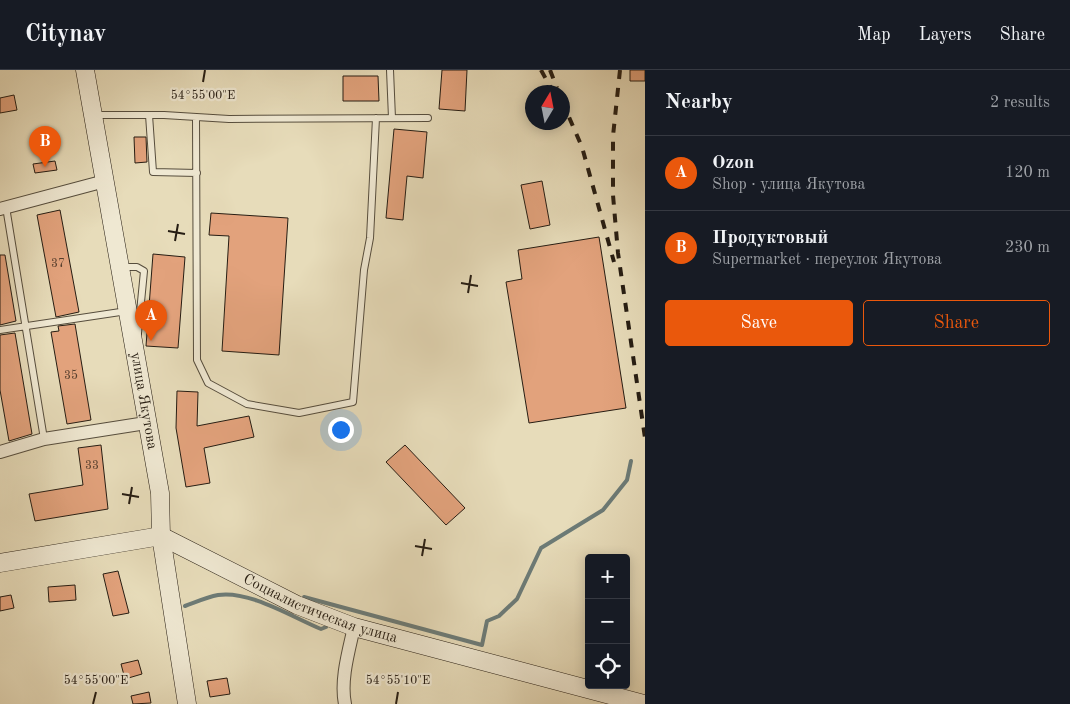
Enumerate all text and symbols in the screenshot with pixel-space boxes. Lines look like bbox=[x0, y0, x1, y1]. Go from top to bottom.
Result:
text: Citynav bbox=[25, 23, 106, 47]
text: Map bbox=[857, 26, 891, 44]
text: Layers bbox=[919, 26, 971, 44]
text: Share bbox=[999, 26, 1045, 44]
north arrow bbox=[525, 85, 570, 130]
text: 54°55'00"E bbox=[171, 89, 235, 102]
text: Nearby bbox=[665, 92, 733, 113]
text: 2 results bbox=[990, 95, 1050, 111]
pin: B bbox=[29, 126, 61, 167]
text: Ozon bbox=[712, 154, 754, 173]
text: A bbox=[675, 165, 687, 181]
text: 120 m bbox=[1005, 165, 1050, 181]
text: Shop · улица Якутова bbox=[712, 177, 865, 193]
text: Продуктовый bbox=[712, 229, 828, 248]
text: B bbox=[675, 240, 687, 256]
text: 230 m bbox=[1005, 240, 1050, 256]
text: Supermarket · переулок Якутова bbox=[712, 252, 942, 268]
house number: 37 bbox=[51, 258, 65, 270]
pin: A bbox=[135, 300, 167, 341]
button: Save bbox=[665, 300, 853, 346]
button: Share bbox=[863, 300, 1050, 346]
street label: улица Якутова bbox=[128, 351, 160, 451]
house number: 35 bbox=[64, 369, 78, 382]
your location bbox=[328, 417, 354, 443]
house number: 33 bbox=[85, 460, 99, 472]
map controls bbox=[585, 554, 630, 689]
button: + bbox=[585, 554, 630, 599]
street label: Социалистическая улица bbox=[241, 572, 400, 646]
button: − bbox=[585, 599, 630, 644]
button: locate bbox=[585, 644, 630, 689]
text: 54°55'00"E bbox=[64, 674, 128, 687]
text: 54°55'10"E bbox=[366, 674, 430, 687]

